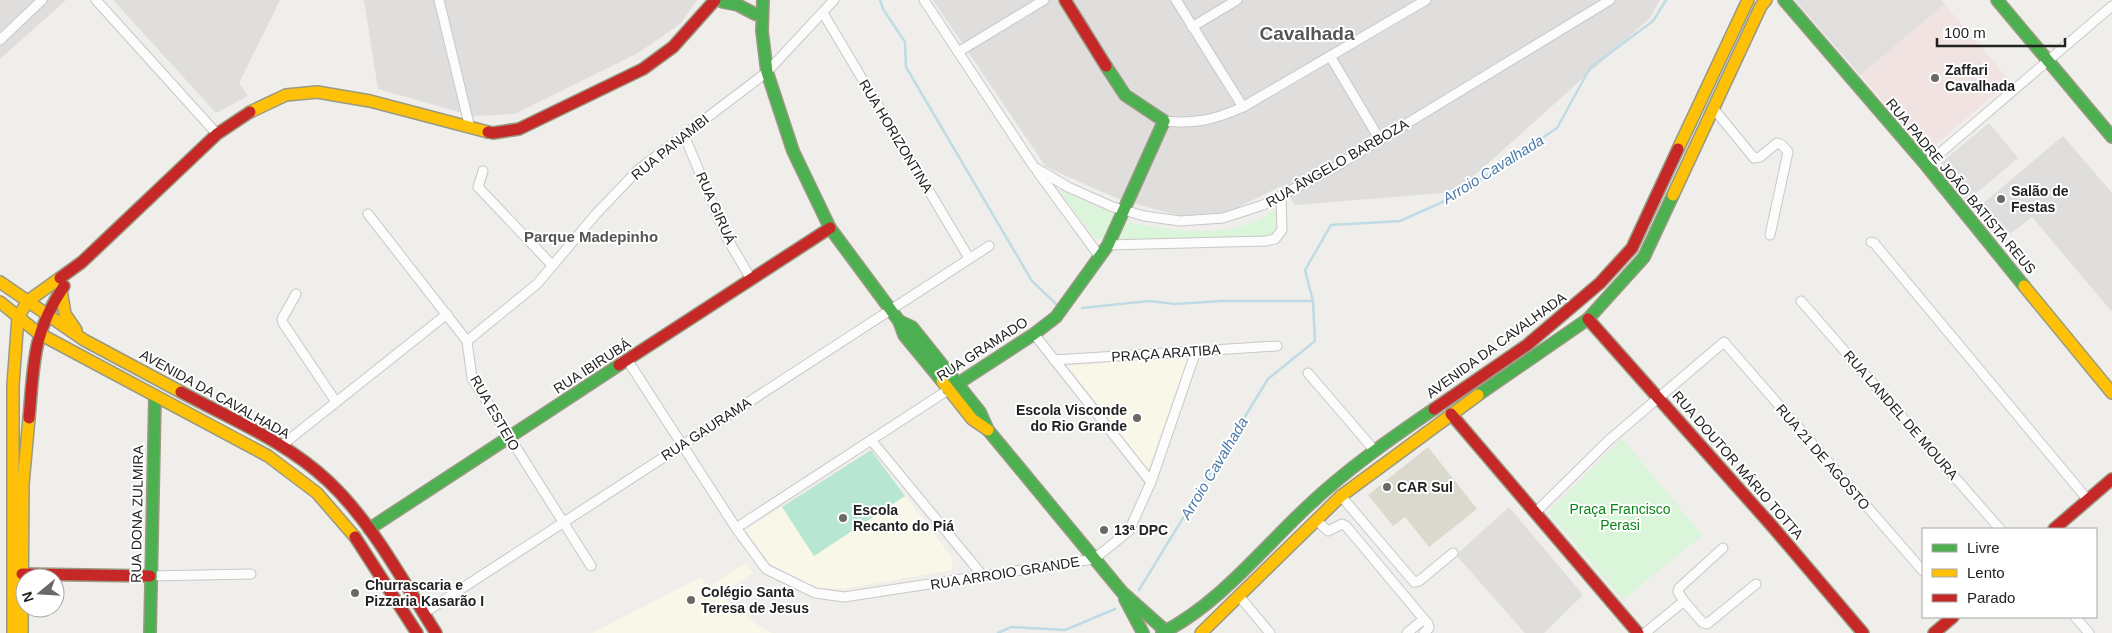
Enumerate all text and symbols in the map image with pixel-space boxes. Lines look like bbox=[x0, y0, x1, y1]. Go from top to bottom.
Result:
scale bar bbox=[1937, 15, 2064, 47]
district label: Cavalhada bbox=[1259, 23, 1355, 44]
text: 100 m bbox=[1944, 24, 1986, 41]
place label: Zaffari Cavalhada bbox=[1945, 62, 2015, 94]
marker: Zaffari Cavalhada bbox=[1929, 72, 1941, 84]
street label: RUA HORIZONTINA bbox=[856, 77, 936, 196]
street label: RUA PADRE JOÃO BATISTA REUS bbox=[1883, 95, 2039, 277]
street label: RUA PANAMBI bbox=[628, 111, 712, 183]
street label: RUA ÂNGELO BARBOZA bbox=[1263, 115, 1412, 210]
water label: Arroio Cavalhada bbox=[1439, 131, 1547, 207]
street label: RUA GIRUÁ bbox=[693, 170, 739, 247]
place label: Salão de Festas bbox=[2011, 183, 2069, 215]
marker: Salão de Festas bbox=[1995, 193, 2007, 205]
district label: Parque Madepinho bbox=[524, 228, 658, 245]
street label: AVENIDA DA CAVALHADA bbox=[1423, 289, 1570, 401]
street label: RUA GRAMADO bbox=[934, 314, 1030, 384]
street label: RUA IBIRUBÁ bbox=[550, 335, 634, 397]
street label: PRAÇA ARATIBA bbox=[1111, 341, 1222, 365]
street label: AVENIDA DA CAVALHADA bbox=[137, 346, 293, 442]
street label: RUA LANDEL DE MOURA bbox=[1841, 347, 1962, 483]
street label: RUA ESTEIO bbox=[467, 373, 523, 453]
street label: RUA DOUTOR MÁRIO TOTTA bbox=[1669, 388, 1807, 543]
street label: RUA GAURAMA bbox=[658, 394, 754, 464]
street label: RUA 21 DE AGOSTO bbox=[1773, 401, 1873, 513]
place label: Escola Visconde do Rio Grande bbox=[1016, 402, 1127, 434]
marker: Escola Visconde do Rio Grande bbox=[1131, 412, 1143, 424]
water label: Arroio Cavalhada bbox=[1176, 414, 1251, 523]
street label: RUA DONA ZULMIRA bbox=[128, 444, 146, 583]
place label: CAR Sul bbox=[1397, 479, 1453, 495]
marker: CAR Sul bbox=[1381, 481, 1393, 493]
park label: Praça Francisco Perasi bbox=[1569, 501, 1671, 533]
place label: Escola Recanto do Piá bbox=[853, 502, 954, 534]
marker: Escola Recanto do Piá bbox=[837, 512, 849, 524]
place label: 13ª DPC bbox=[1114, 522, 1168, 538]
marker: 13ª DPC bbox=[1098, 524, 1110, 536]
legend bbox=[1922, 528, 2097, 618]
text: Livre bbox=[1967, 539, 2000, 556]
street label: RUA ARROIO GRANDE bbox=[929, 553, 1081, 593]
text: Lento bbox=[1967, 564, 2005, 581]
north arrow bbox=[15, 568, 65, 618]
place label: Churrascaria e Pizzaria Kasarão I bbox=[365, 577, 484, 609]
place label: Colégio Santa Teresa de Jesus bbox=[701, 584, 809, 616]
marker: Churrascaria e Pizzaria Kasarão I bbox=[349, 587, 361, 599]
text: Parado bbox=[1967, 589, 2015, 606]
text: N bbox=[18, 590, 37, 604]
marker: Colégio Santa Teresa de Jesus bbox=[685, 594, 697, 606]

